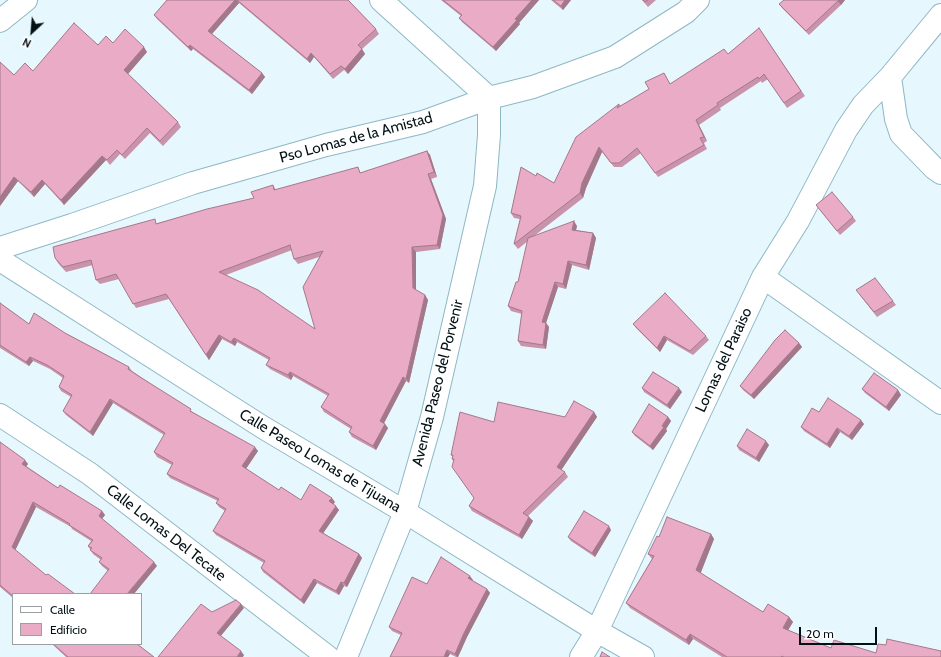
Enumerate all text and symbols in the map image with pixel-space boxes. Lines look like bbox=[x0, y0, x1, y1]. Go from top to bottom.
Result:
north arrow bbox=[12, 12, 52, 52]
text: N bbox=[20, 35, 33, 51]
street label: Pso Lomas de la Amistad bbox=[278, 109, 434, 167]
street label: Avenida Paseo del Porvenir bbox=[409, 298, 467, 468]
street label: Lomas del Paraiso bbox=[692, 305, 756, 415]
street label: Calle Paseo Lomas de Tijuana bbox=[236, 406, 404, 516]
street label: Calle Lomas Del Tecate bbox=[103, 481, 229, 585]
legend bbox=[12, 593, 142, 645]
text: Calle bbox=[50, 602, 75, 617]
scale bar bbox=[801, 619, 879, 645]
text: Edificio bbox=[50, 622, 87, 637]
text: 20 m bbox=[806, 626, 834, 641]

